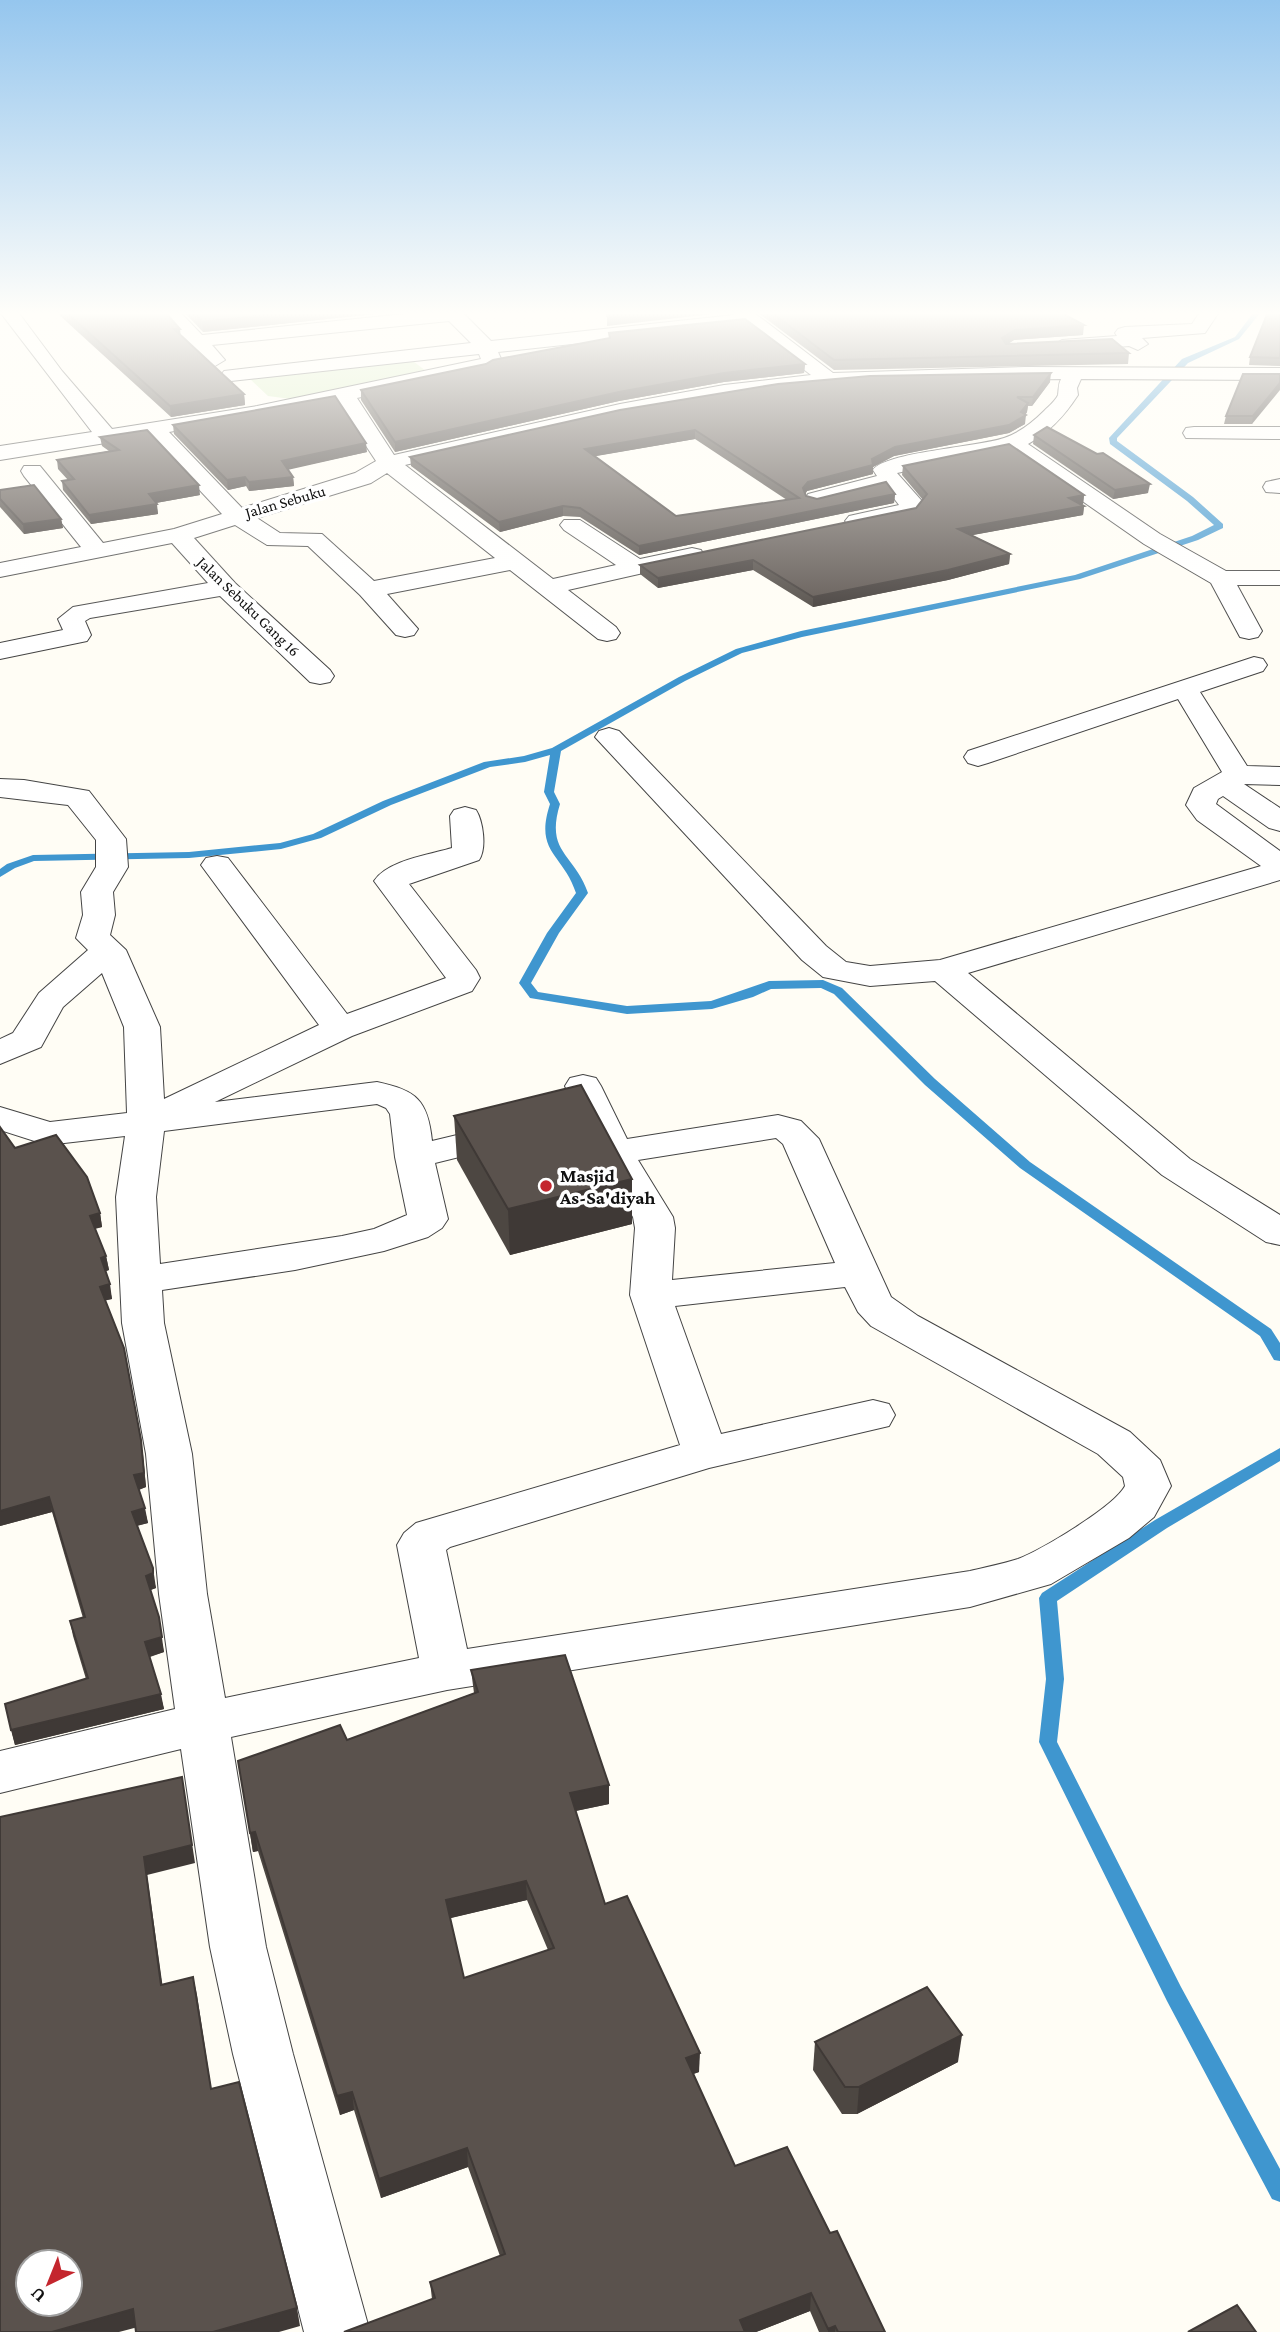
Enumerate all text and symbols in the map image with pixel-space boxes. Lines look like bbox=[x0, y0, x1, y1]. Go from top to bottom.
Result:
street label: Jalan Sebuku bbox=[241, 482, 328, 523]
street label: Jalan Sebuku Gang 16 bbox=[192, 552, 303, 660]
place label: Masjid As-Sa'diyah bbox=[559, 1165, 656, 1208]
marker: Masjid As-Sa'diyah bbox=[538, 1178, 554, 1194]
north arrow bbox=[14, 2248, 84, 2318]
text: U bbox=[26, 2283, 50, 2307]

